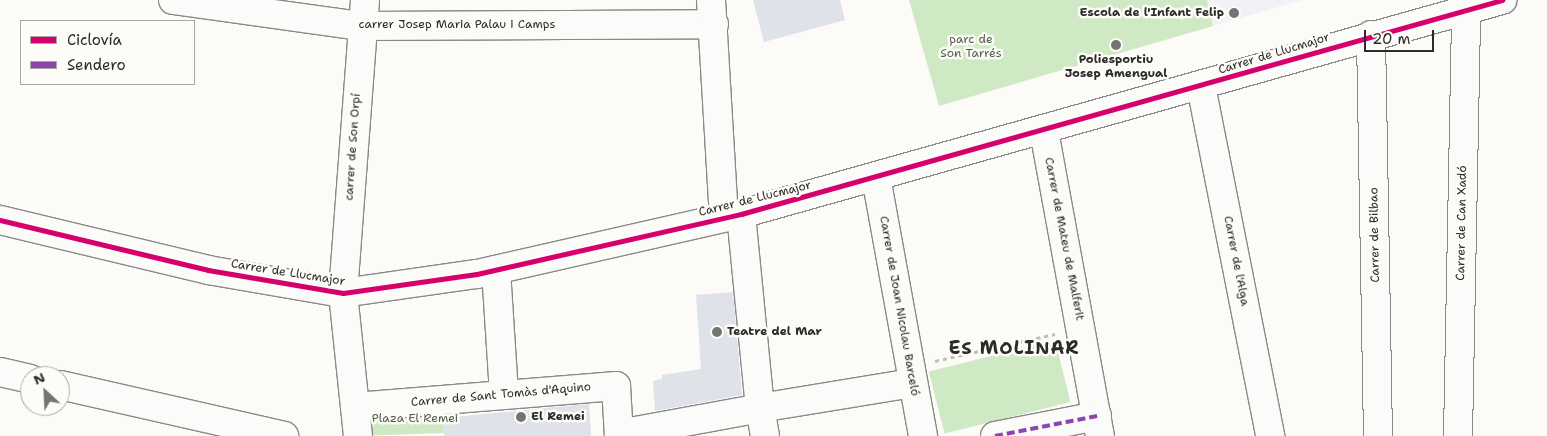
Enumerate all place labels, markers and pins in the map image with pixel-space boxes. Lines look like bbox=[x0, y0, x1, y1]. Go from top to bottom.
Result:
place label: Escola de l'Infant Felip bbox=[1080, 6, 1224, 20]
marker: Escola de l'Infant Felip bbox=[1228, 7, 1240, 19]
marker: Poliesportiu Josep Amengual bbox=[1110, 39, 1122, 51]
place label: Poliesportiu Josep Amengual bbox=[1065, 53, 1167, 81]
place label: Teatre del Mar bbox=[727, 325, 822, 339]
marker: Teatre del Mar bbox=[711, 326, 723, 338]
place label: El Remei bbox=[531, 410, 585, 424]
marker: El Remei bbox=[515, 411, 527, 423]

